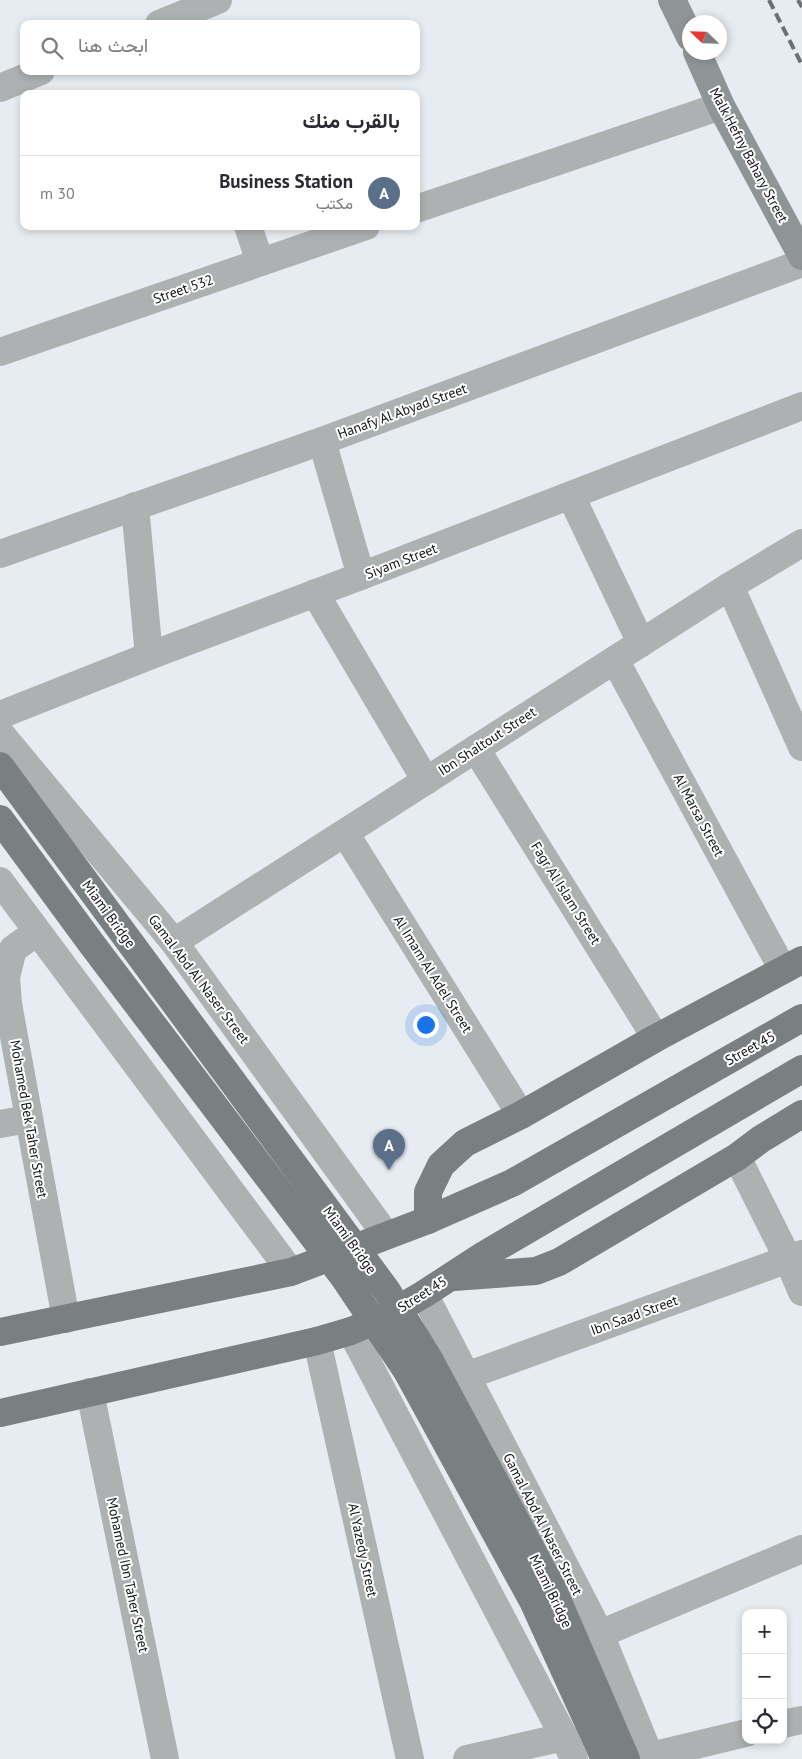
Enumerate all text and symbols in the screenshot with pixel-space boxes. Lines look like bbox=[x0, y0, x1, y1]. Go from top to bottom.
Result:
north arrow bbox=[682, 15, 727, 60]
search box bbox=[20, 20, 420, 75]
text: ابحث هنا bbox=[78, 33, 148, 57]
icon: search bbox=[38, 34, 66, 62]
street label: Malk Hefny Bahary Street bbox=[706, 84, 792, 226]
text: بالقرب منك bbox=[302, 107, 400, 134]
text: Business Station bbox=[219, 169, 353, 193]
text: 30 m bbox=[40, 183, 75, 203]
text: A bbox=[379, 183, 389, 203]
text: مكتب bbox=[316, 193, 353, 213]
street label: Street 532 bbox=[151, 270, 215, 308]
street label: Hanafy Al Abyad Street bbox=[335, 379, 469, 443]
street label: Siyam Street bbox=[363, 539, 440, 583]
street label: Ibn Shaltout Street bbox=[435, 703, 540, 779]
street label: Al Marsa Street bbox=[670, 771, 728, 860]
street label: Fagr Al Islam Street bbox=[527, 838, 605, 948]
street label: Miami Bridge bbox=[78, 877, 140, 951]
street label: Gamal Abd Al Naser Street bbox=[144, 911, 254, 1047]
street label: Al Imam Al Adel Street bbox=[390, 912, 477, 1036]
your location bbox=[413, 1012, 439, 1038]
street label: Street 45 bbox=[722, 1027, 778, 1069]
street label: Mohamed Bek Taher Street bbox=[6, 1039, 52, 1200]
pin: A bbox=[373, 1129, 405, 1170]
street label: Miami Bridge bbox=[319, 1203, 381, 1277]
street label: Street 45 bbox=[394, 1272, 450, 1316]
street label: Ibn Saad Street bbox=[588, 1291, 680, 1339]
street label: Gamal Abd Al Naser Street bbox=[499, 1450, 587, 1598]
street label: Mohamed Ibn Taher Street bbox=[103, 1496, 153, 1654]
street label: Al Yazedy Street bbox=[344, 1501, 382, 1599]
street label: Miami Bridge bbox=[525, 1551, 577, 1631]
map controls bbox=[742, 1609, 787, 1744]
button: + bbox=[742, 1609, 787, 1654]
button: − bbox=[742, 1654, 787, 1699]
button: locate bbox=[742, 1699, 787, 1744]

